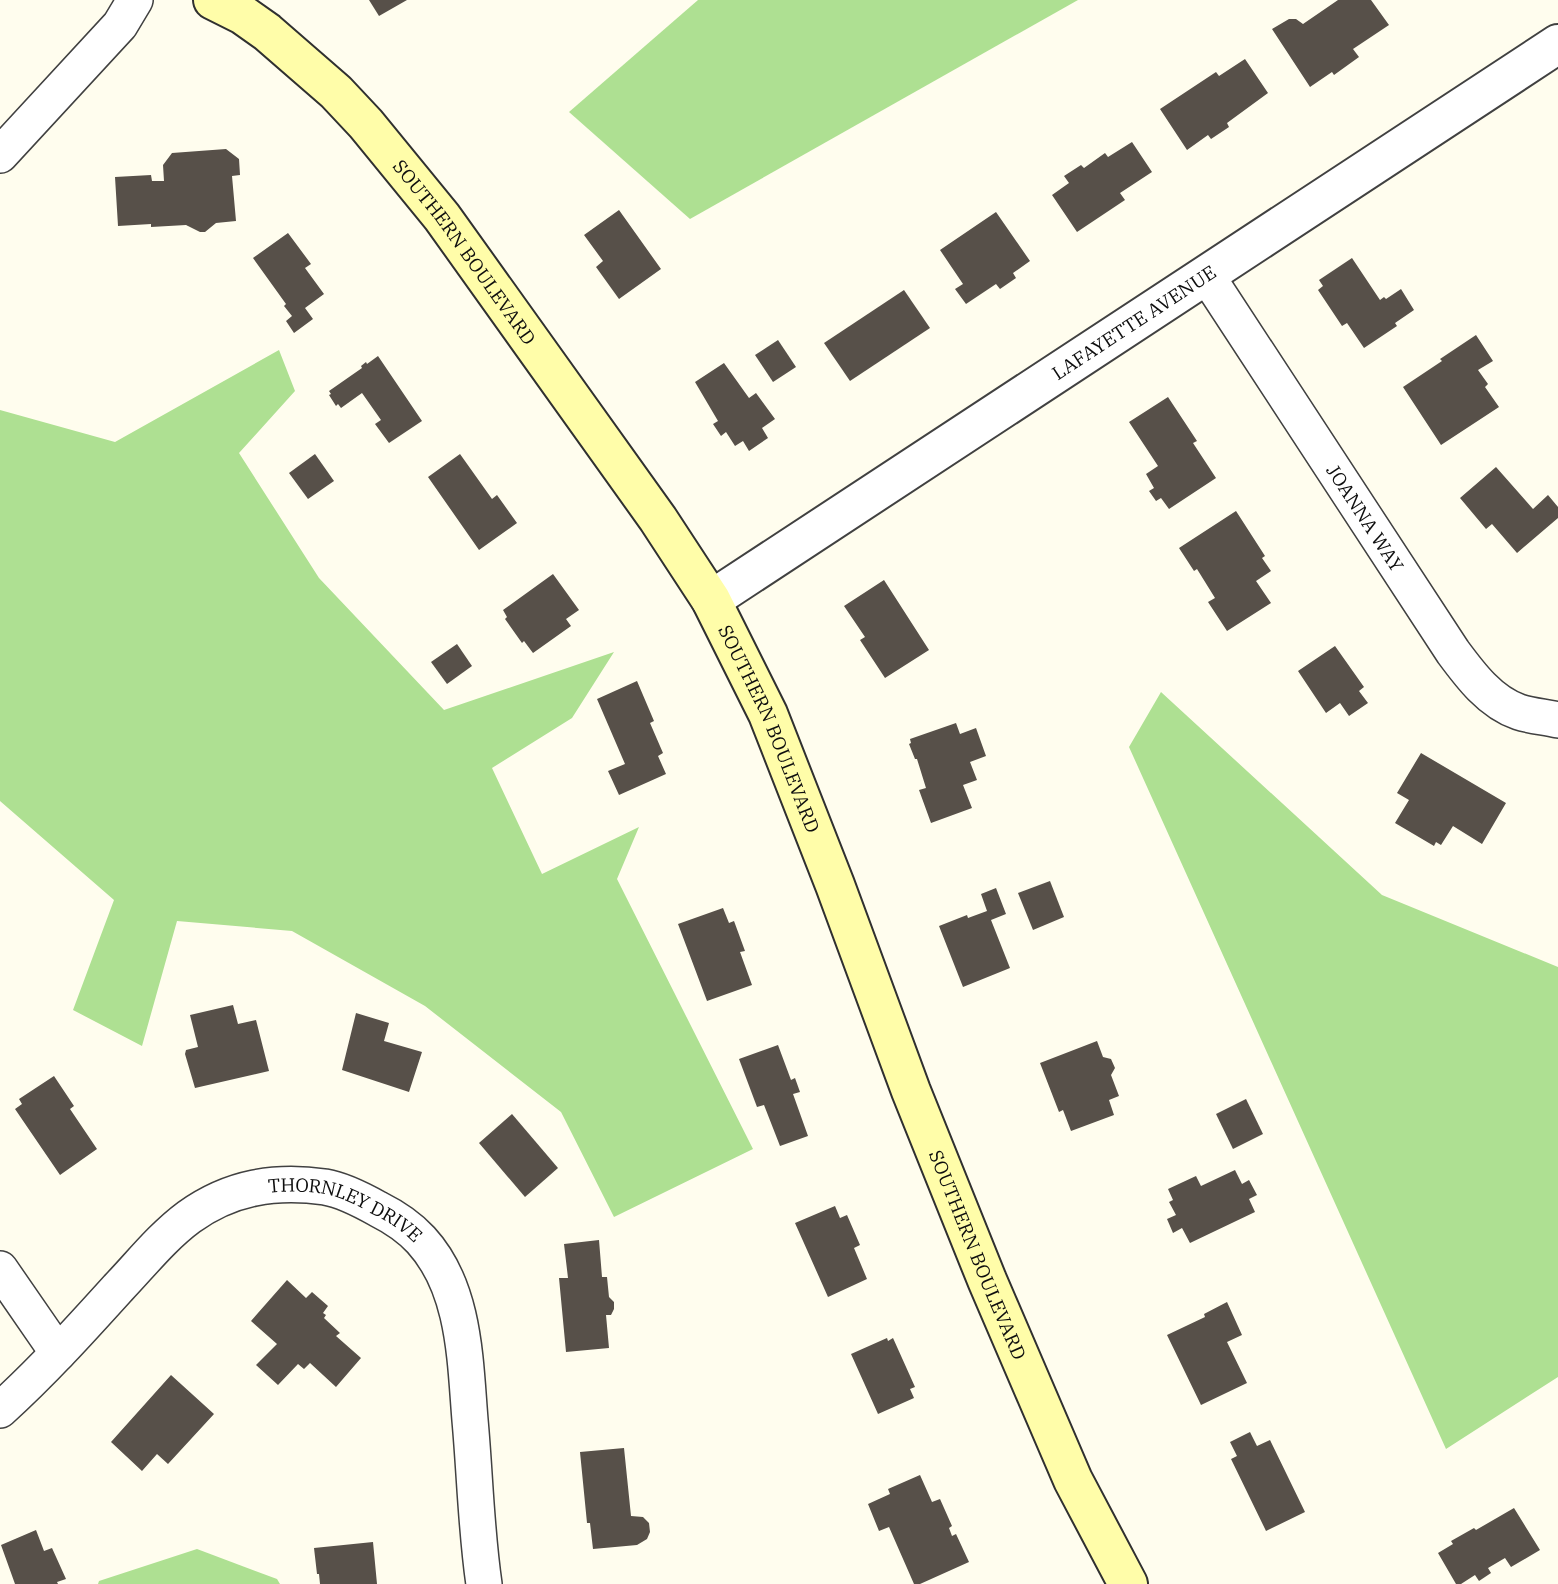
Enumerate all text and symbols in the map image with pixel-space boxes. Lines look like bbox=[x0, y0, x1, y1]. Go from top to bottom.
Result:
street label: SOUTHERN BOULEVARD bbox=[388, 155, 541, 349]
street label: LAFAYETTE AVENUE bbox=[1047, 260, 1221, 385]
street label: JOANNA WAY bbox=[1321, 460, 1409, 576]
street label: SOUTHERN BOULEVARD bbox=[713, 621, 825, 836]
street label: SOUTHERN BOULEVARD bbox=[924, 1146, 1032, 1363]
street label: THORNLEY DRIVE bbox=[267, 1172, 428, 1247]

